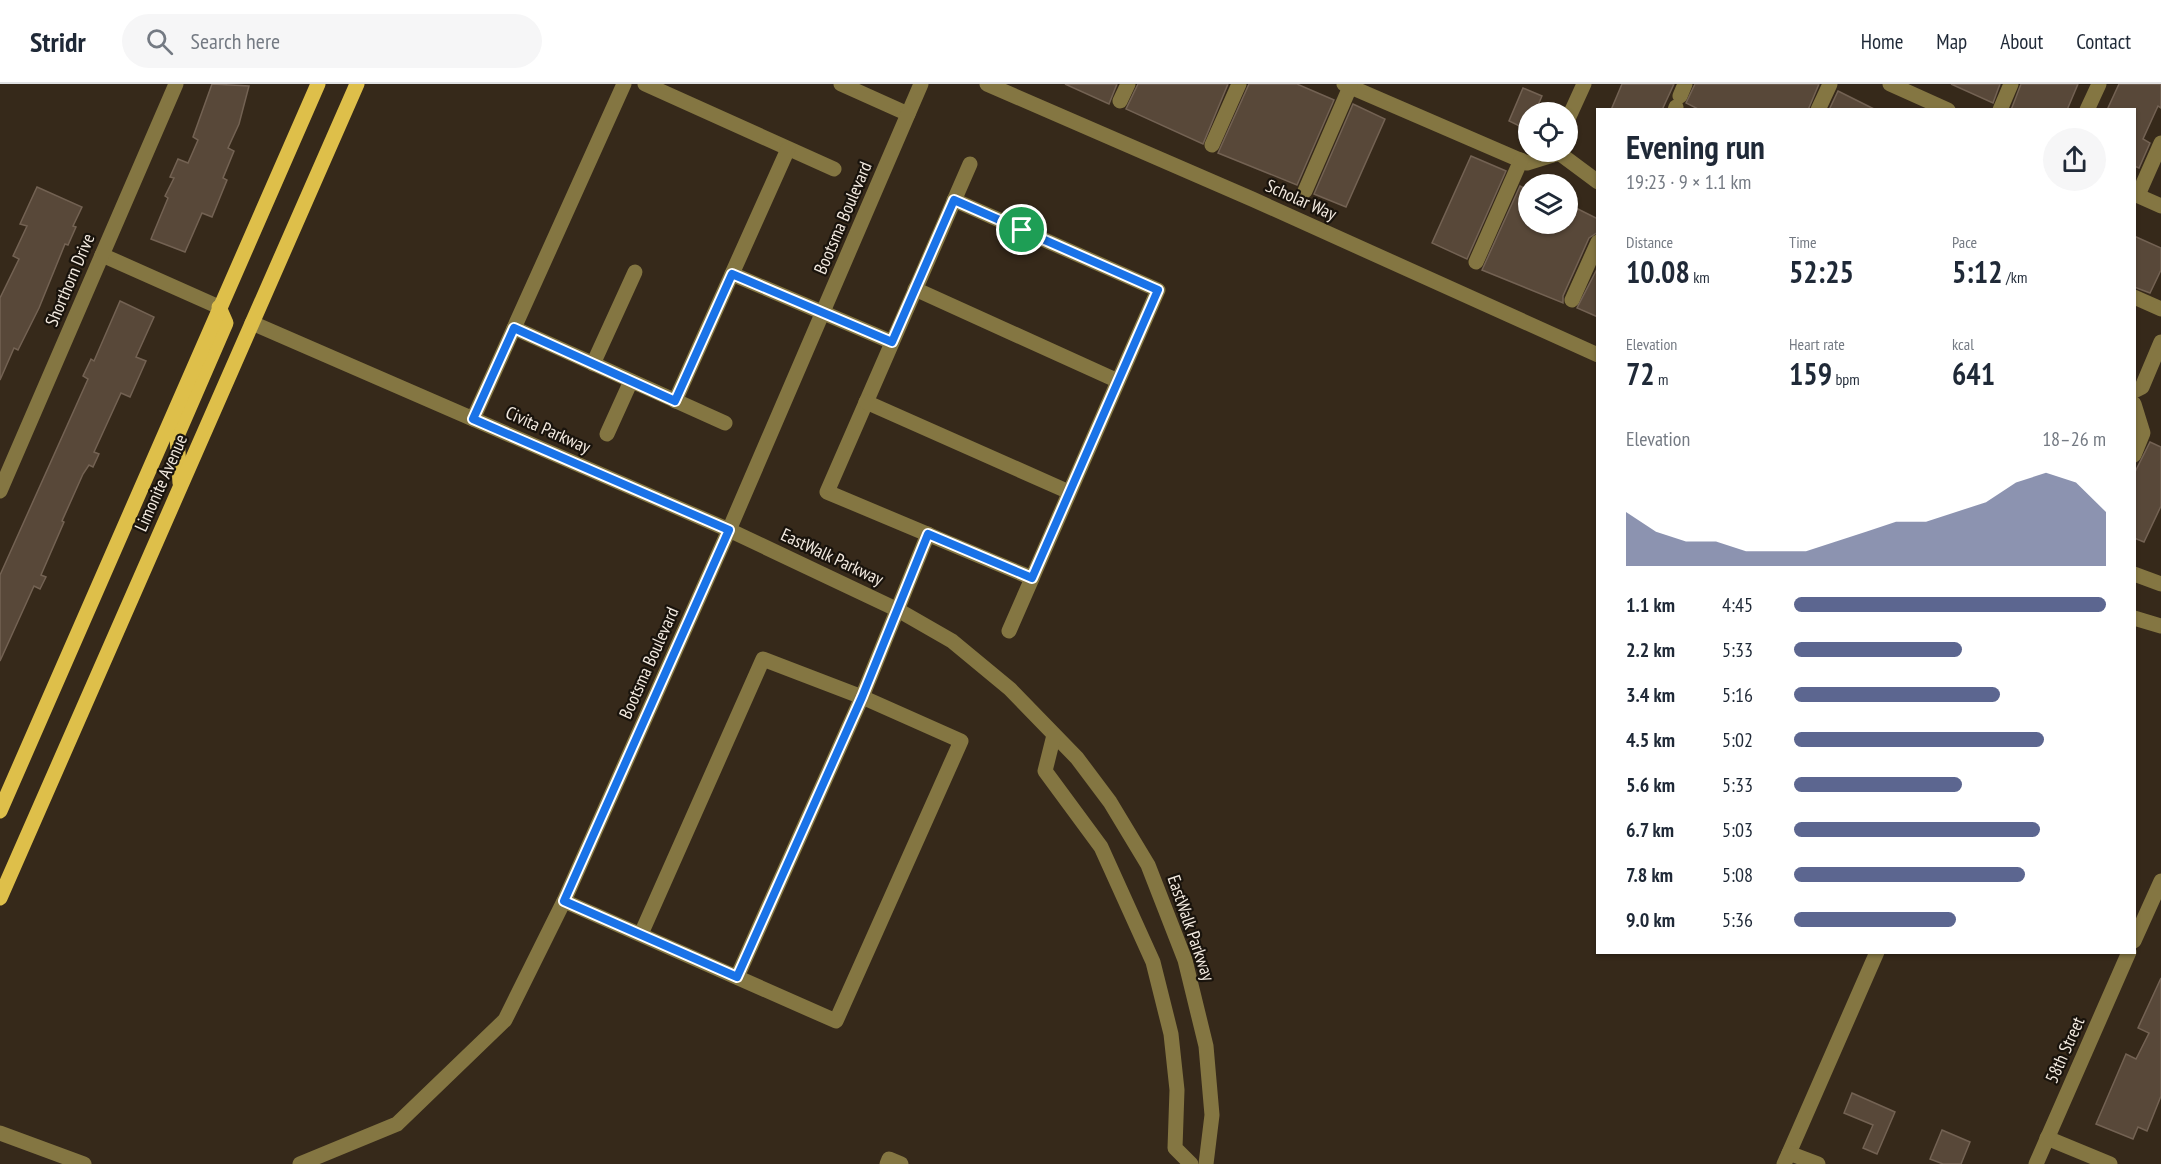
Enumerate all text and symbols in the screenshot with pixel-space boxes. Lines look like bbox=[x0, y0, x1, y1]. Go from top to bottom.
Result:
search box bbox=[122, 14, 542, 68]
text: Stridr bbox=[30, 23, 86, 60]
icon: search bbox=[143, 25, 176, 58]
text: Search here bbox=[191, 27, 280, 55]
text: Home bbox=[1861, 28, 1903, 55]
text: Map bbox=[1936, 28, 1967, 55]
text: About bbox=[2000, 28, 2043, 55]
text: Contact bbox=[2076, 28, 2131, 55]
map controls bbox=[1518, 102, 1578, 234]
button: locate bbox=[1518, 102, 1578, 162]
text: Evening run bbox=[1626, 125, 1765, 168]
button: share bbox=[2043, 128, 2106, 191]
street label: Bootsma Boulevard bbox=[808, 158, 877, 278]
text: 19:23 · 9 × 1.1 km bbox=[1626, 169, 1751, 195]
street label: Scholar Way bbox=[1262, 174, 1340, 225]
button: layers bbox=[1518, 174, 1578, 234]
pin bbox=[996, 204, 1047, 255]
icon: arrive bbox=[1005, 213, 1038, 246]
street label: Shorthorn Drive bbox=[40, 230, 99, 330]
text: Distance bbox=[1626, 232, 1673, 252]
text: Time bbox=[1789, 232, 1817, 252]
text: Pace bbox=[1952, 232, 1977, 252]
text: 10.08 bbox=[1626, 252, 1690, 291]
text: 52:25 bbox=[1789, 252, 1854, 291]
text: 5:12 bbox=[1952, 252, 2003, 291]
text: km bbox=[1690, 267, 1710, 287]
text: /km bbox=[2003, 267, 2027, 287]
text: Elevation bbox=[1626, 334, 1677, 354]
text: Heart rate bbox=[1789, 334, 1845, 354]
text: kcal bbox=[1952, 334, 1974, 354]
text: 72 bbox=[1626, 354, 1655, 393]
text: 159 bbox=[1789, 354, 1832, 393]
text: 641 bbox=[1952, 354, 1995, 393]
text: m bbox=[1655, 369, 1669, 389]
text: bpm bbox=[1832, 369, 1860, 389]
street label: Civita Parkway bbox=[502, 401, 594, 459]
text: Elevation bbox=[1626, 426, 1690, 452]
text: 18–26 m bbox=[2042, 426, 2106, 452]
street label: Limonite Avenue bbox=[129, 431, 192, 535]
street label: EastWalk Parkway bbox=[777, 523, 887, 590]
text: 1.1 km bbox=[1626, 592, 1675, 618]
text: 4:45 bbox=[1722, 592, 1753, 618]
street label: Bootsma Boulevard bbox=[614, 603, 683, 722]
text: 2.2 km bbox=[1626, 637, 1675, 663]
text: 5:33 bbox=[1722, 637, 1753, 663]
text: 3.4 km bbox=[1626, 682, 1675, 708]
text: 5:16 bbox=[1722, 682, 1753, 708]
text: 4.5 km bbox=[1626, 727, 1675, 753]
text: 5:02 bbox=[1722, 727, 1753, 753]
text: 5.6 km bbox=[1626, 772, 1675, 798]
text: 5:33 bbox=[1722, 772, 1753, 798]
text: 6.7 km bbox=[1626, 817, 1674, 843]
text: 5:03 bbox=[1722, 817, 1753, 843]
text: 7.8 km bbox=[1626, 862, 1673, 888]
text: 5:08 bbox=[1722, 862, 1753, 888]
street label: EastWalk Parkway bbox=[1163, 872, 1220, 984]
text: 9.0 km bbox=[1626, 907, 1675, 933]
text: 5:36 bbox=[1722, 907, 1753, 933]
street label: 58th Street bbox=[2040, 1013, 2089, 1087]

